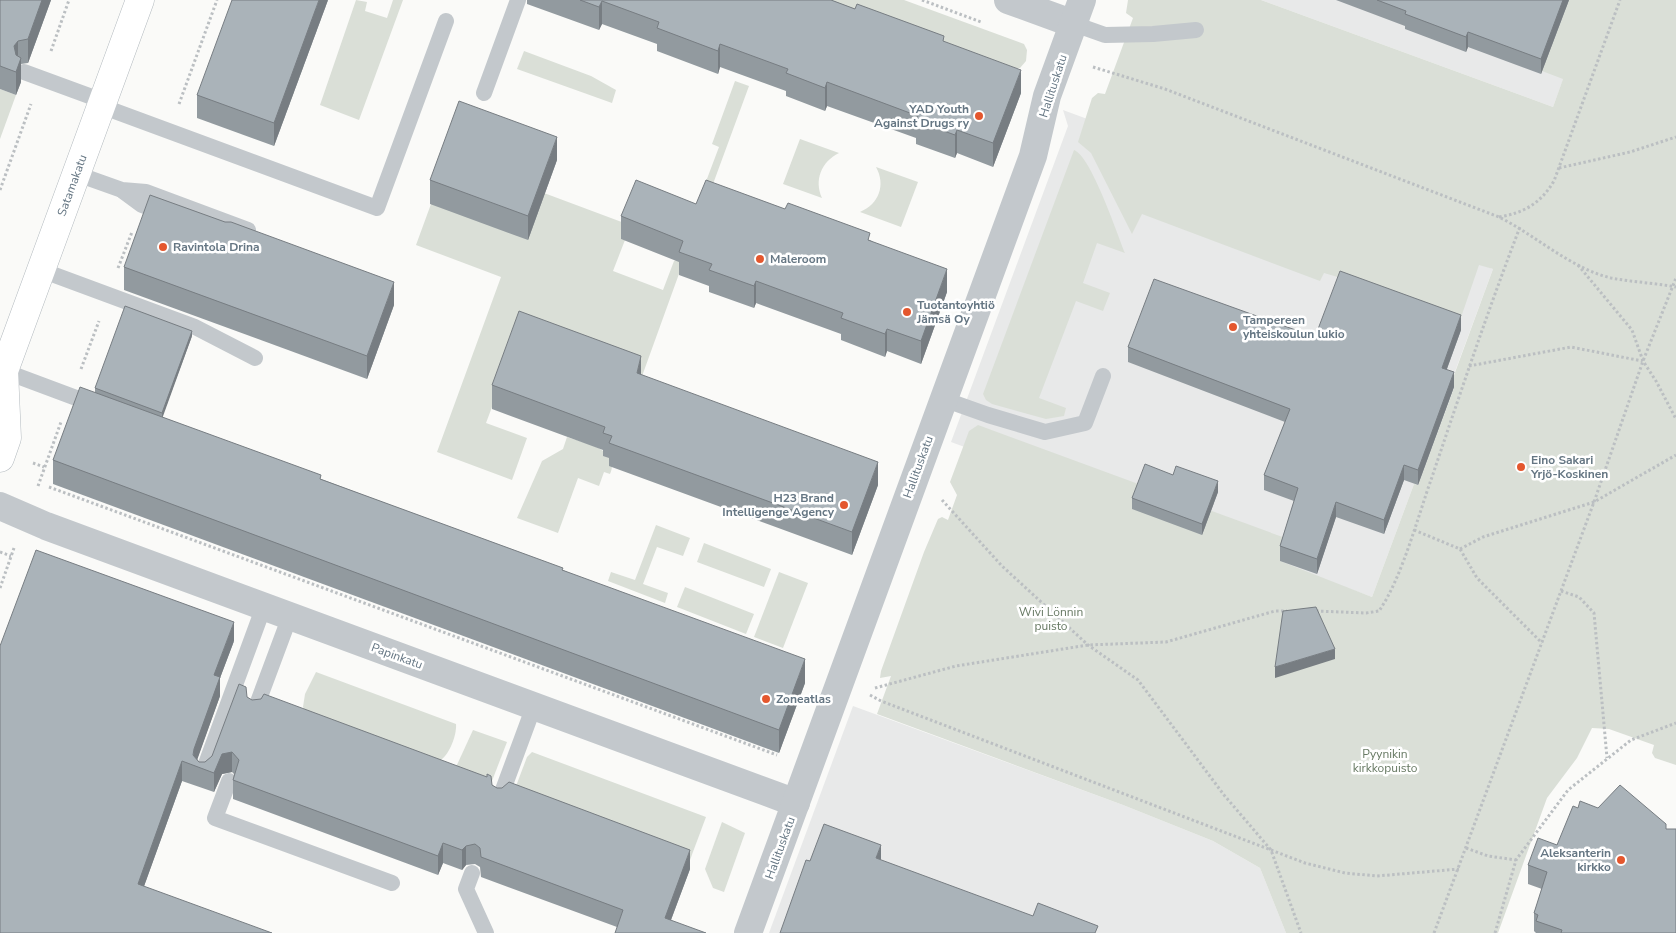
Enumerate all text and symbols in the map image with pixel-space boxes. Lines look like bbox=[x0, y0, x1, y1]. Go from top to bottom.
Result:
street label: Hallituskatu bbox=[1035, 52, 1071, 120]
place label: YAD Youth Against Drugs ry bbox=[874, 101, 970, 131]
marker: YAD Youth Against Drugs ry bbox=[973, 110, 985, 122]
street label: Satamakatu bbox=[53, 152, 91, 218]
place label: Ravintola Drina bbox=[173, 239, 260, 255]
marker: Ravintola Drina bbox=[157, 241, 169, 253]
place label: Maleroom bbox=[770, 251, 826, 267]
marker: Maleroom bbox=[754, 253, 766, 265]
place label: Tuotantoyhtiö Jämsä Oy bbox=[916, 297, 995, 327]
marker: Tuotantoyhtiö Jämsä Oy bbox=[901, 306, 913, 318]
place label: Tampereen yhteiskoulun lukio bbox=[1242, 312, 1345, 342]
marker: Tampereen yhteiskoulun lukio bbox=[1227, 321, 1239, 333]
street label: Hallituskatu bbox=[899, 434, 937, 500]
place label: Eino Sakari Yrjö-Koskinen bbox=[1530, 452, 1608, 482]
marker: Eino Sakari Yrjö-Koskinen bbox=[1515, 461, 1527, 473]
place label: H23 Brand Intelligenge Agency bbox=[722, 490, 835, 520]
marker: H23 Brand Intelligenge Agency bbox=[838, 499, 850, 511]
park label: Wivi Lönnin puisto bbox=[1019, 604, 1083, 634]
street label: Papinkatu bbox=[369, 639, 425, 673]
place label: Zoneatlas bbox=[776, 691, 831, 707]
marker: Zoneatlas bbox=[760, 693, 772, 705]
park label: Pyynikin kirkkopuisto bbox=[1353, 746, 1418, 776]
street label: Hallituskatu bbox=[761, 815, 799, 881]
place label: Aleksanterin kirkko bbox=[1540, 845, 1611, 875]
marker: Aleksanterin kirkko bbox=[1615, 854, 1627, 866]

